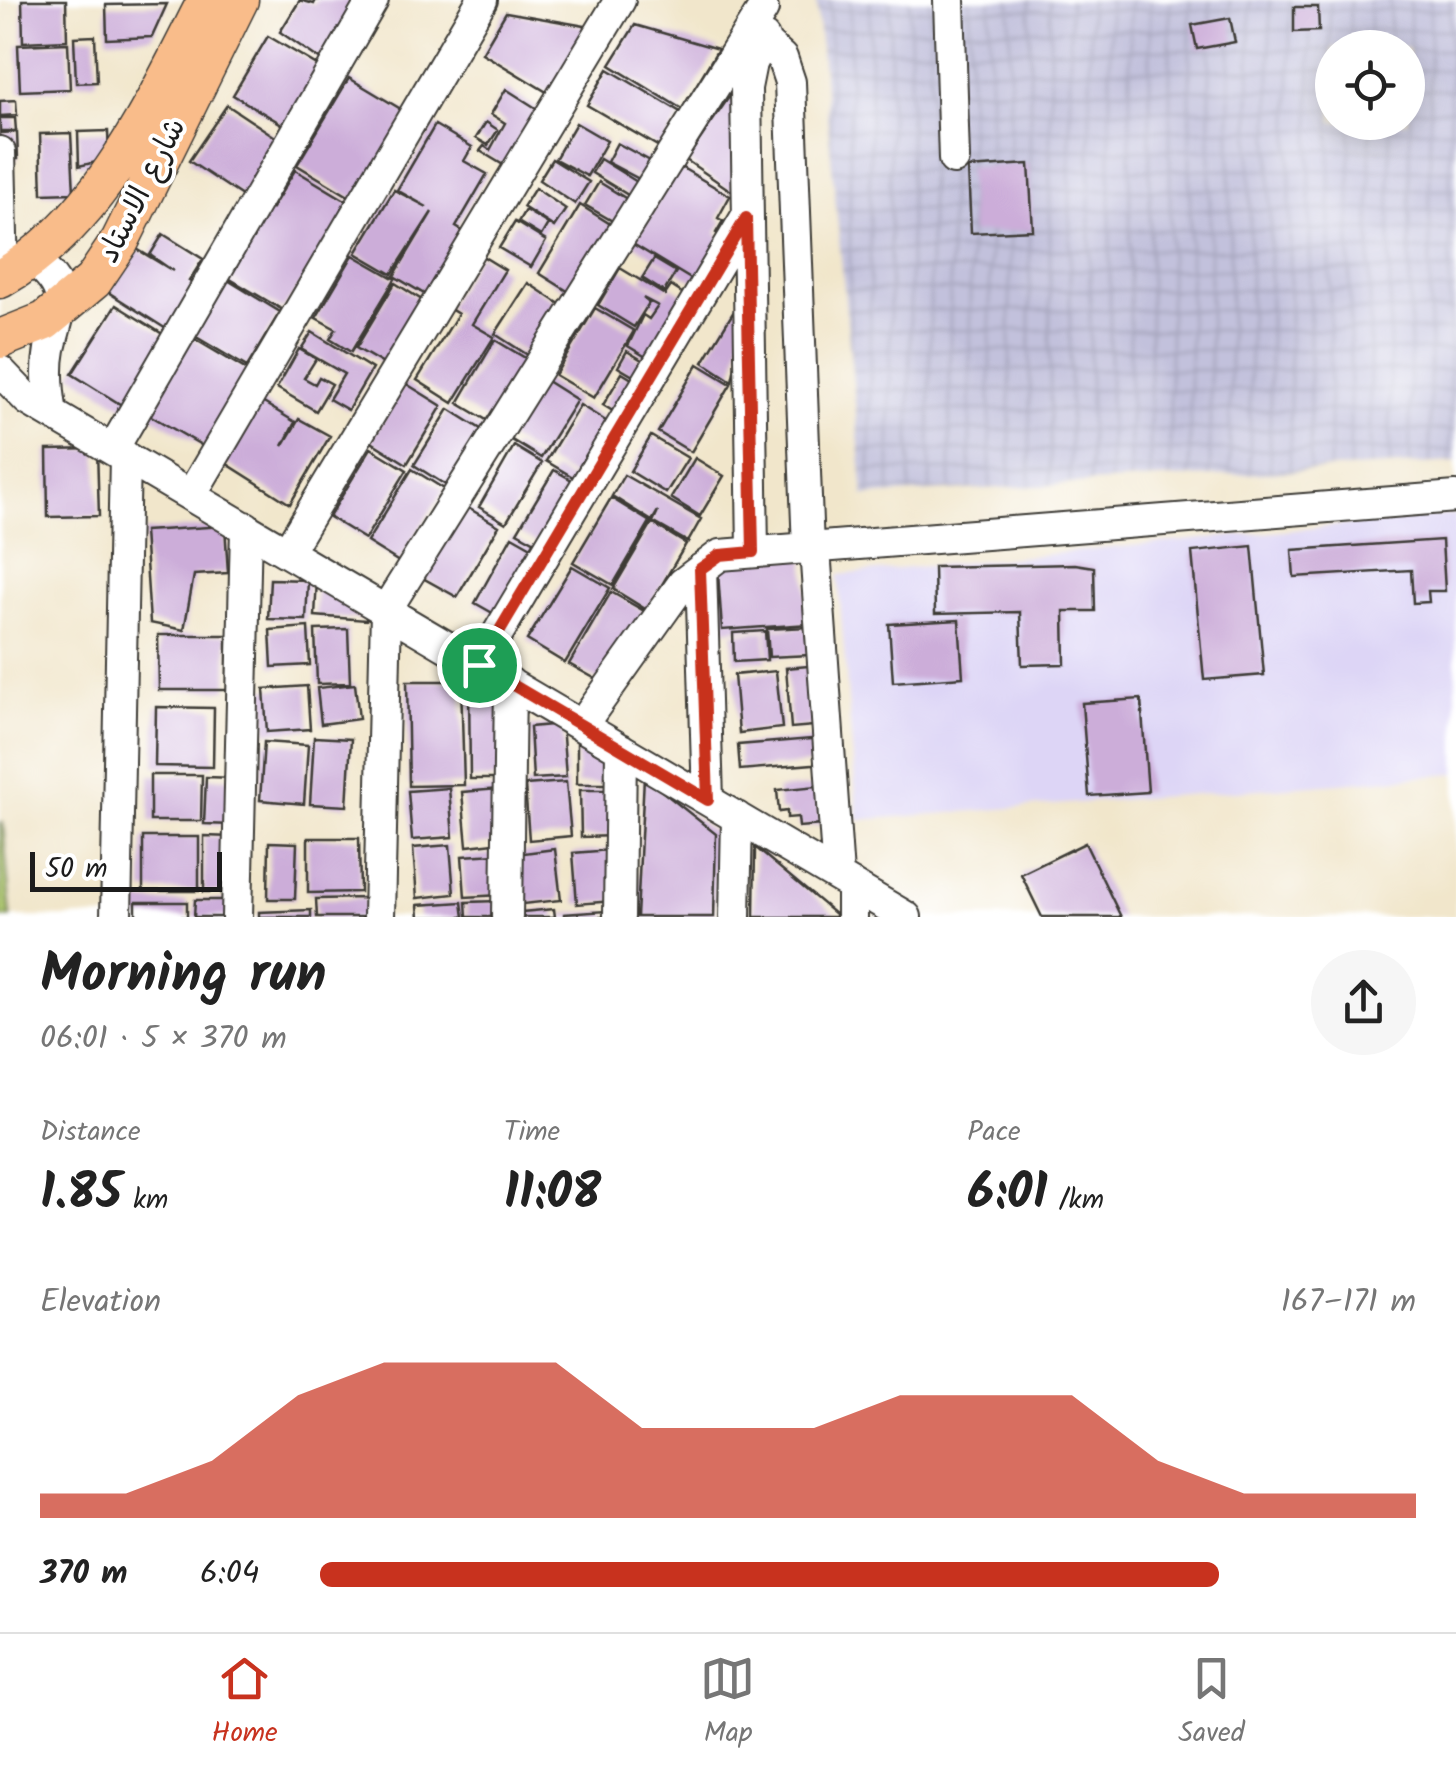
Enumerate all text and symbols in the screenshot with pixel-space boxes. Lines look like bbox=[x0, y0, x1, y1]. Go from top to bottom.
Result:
map controls bbox=[1315, 30, 1425, 140]
button: locate bbox=[1315, 30, 1425, 140]
street label: شارع الاستاد bbox=[86, 110, 200, 272]
pin bbox=[437, 623, 522, 708]
icon: arrive bbox=[452, 638, 507, 693]
scale bar bbox=[30, 847, 222, 891]
text: 50 m bbox=[45, 847, 108, 892]
text: Morning run bbox=[40, 933, 327, 1020]
button: share bbox=[1311, 950, 1416, 1055]
text: 06:01 · 5 × 370 m bbox=[40, 1014, 287, 1065]
text: Distance bbox=[40, 1110, 141, 1155]
text: Time bbox=[504, 1110, 560, 1155]
text: Pace bbox=[967, 1110, 1021, 1155]
text: 1.85 bbox=[40, 1155, 122, 1235]
text: 11:08 bbox=[504, 1155, 601, 1235]
text: 6:01 bbox=[967, 1155, 1047, 1235]
text: km bbox=[122, 1178, 168, 1223]
text: /km bbox=[1047, 1178, 1104, 1223]
text: Elevation bbox=[40, 1277, 161, 1328]
text: 167–171 m bbox=[1281, 1277, 1416, 1328]
text: 370 m bbox=[40, 1549, 128, 1600]
text: 6:04 bbox=[200, 1549, 259, 1600]
tab: Home bbox=[211, 1651, 278, 1756]
tab: Map bbox=[700, 1651, 755, 1756]
tab: Saved bbox=[1178, 1651, 1245, 1756]

